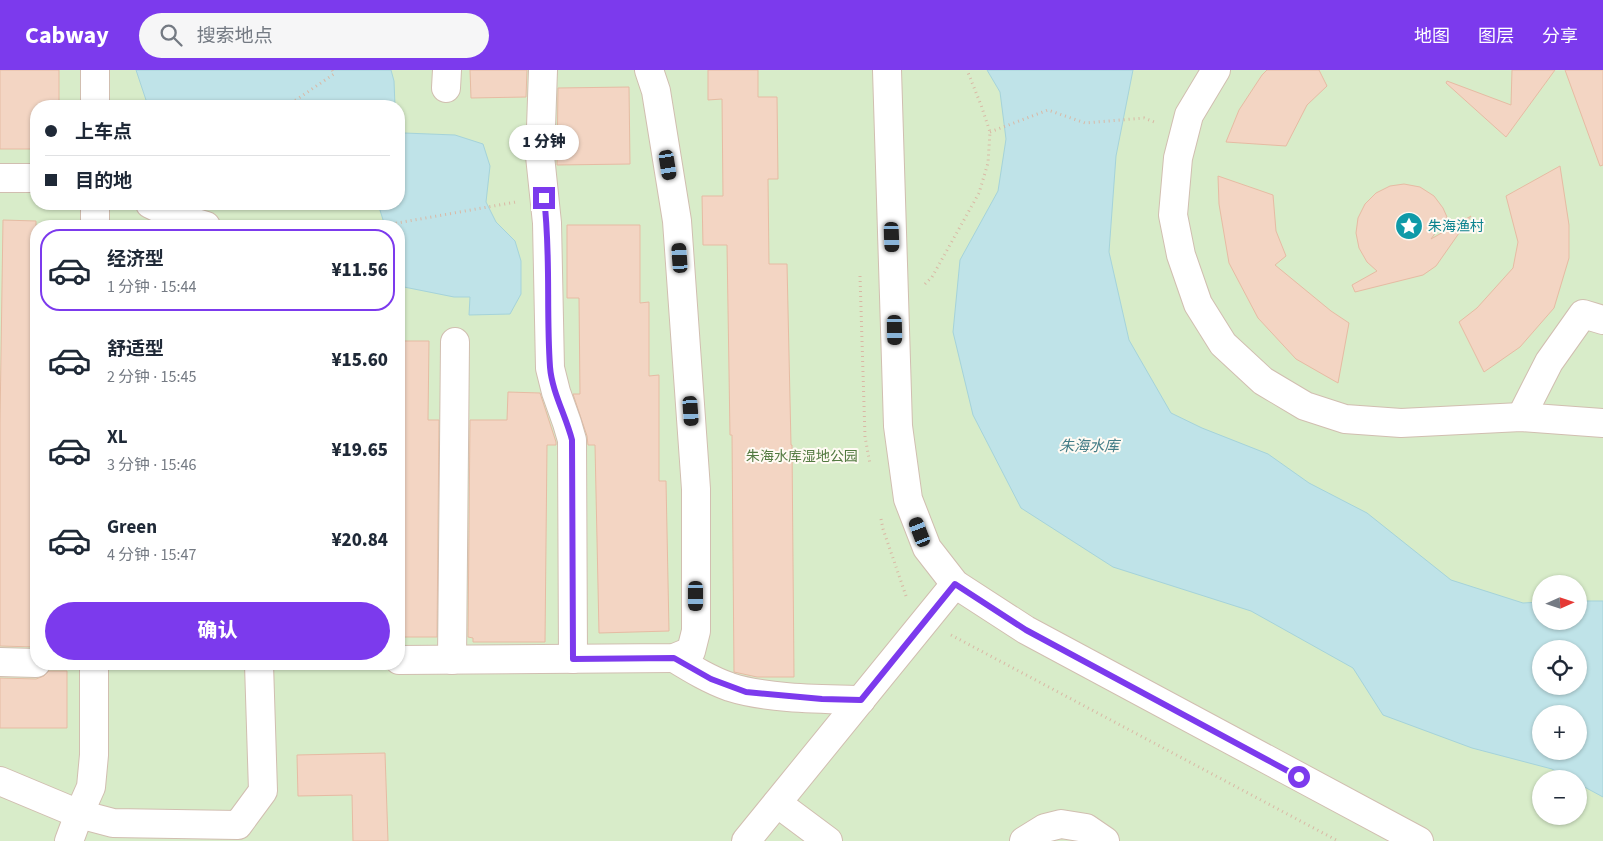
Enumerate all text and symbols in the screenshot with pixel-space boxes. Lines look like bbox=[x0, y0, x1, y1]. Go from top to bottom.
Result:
search box bbox=[139, 13, 489, 58]
text: Cabway bbox=[25, 18, 109, 53]
icon: search bbox=[157, 21, 185, 49]
text: 搜索地点 bbox=[197, 23, 273, 50]
text: 地图 bbox=[1414, 24, 1450, 49]
text: 图层 bbox=[1478, 24, 1514, 49]
text: 分享 bbox=[1542, 24, 1578, 49]
text: 上车点 bbox=[75, 119, 132, 146]
callout: 1 分钟 bbox=[509, 126, 579, 160]
text: 1 分钟 bbox=[522, 131, 566, 153]
car bbox=[658, 149, 677, 181]
text: 目的地 bbox=[75, 168, 132, 195]
route end bbox=[533, 187, 555, 209]
place icon: 朱海渔村 bbox=[1394, 211, 1424, 241]
place label: 朱海渔村 bbox=[1428, 217, 1484, 237]
car bbox=[883, 222, 900, 252]
car bbox=[671, 243, 688, 273]
text: 经济型 bbox=[107, 246, 164, 273]
icon: car bbox=[47, 248, 92, 293]
text: ¥11.56 bbox=[331, 257, 388, 284]
text: 1 分钟 · 15:44 bbox=[107, 276, 196, 298]
car bbox=[887, 315, 902, 345]
text: 舒适型 bbox=[107, 336, 164, 363]
icon: car bbox=[47, 338, 92, 383]
text: ¥15.60 bbox=[331, 347, 388, 374]
text: 2 分钟 · 15:45 bbox=[107, 366, 196, 388]
car bbox=[682, 396, 699, 426]
text: XL bbox=[107, 424, 128, 451]
icon: car bbox=[47, 428, 92, 473]
water label: 朱海水库 bbox=[1059, 436, 1122, 457]
text: ¥19.65 bbox=[331, 437, 388, 464]
park label: 朱海水库湿地公园 bbox=[746, 447, 858, 467]
text: 3 分钟 · 15:46 bbox=[107, 454, 196, 476]
text: Green bbox=[107, 514, 157, 541]
car bbox=[907, 515, 932, 549]
icon: car bbox=[47, 518, 92, 563]
text: ¥20.84 bbox=[331, 527, 388, 554]
text: 4 分钟 · 15:47 bbox=[107, 544, 196, 566]
north arrow bbox=[1532, 575, 1588, 630]
map controls bbox=[1532, 575, 1587, 825]
car bbox=[688, 581, 703, 611]
button: 确认 bbox=[45, 602, 390, 660]
button: locate bbox=[1532, 640, 1587, 695]
button: + bbox=[1532, 705, 1587, 760]
route start bbox=[1288, 766, 1310, 788]
button: − bbox=[1532, 770, 1587, 825]

